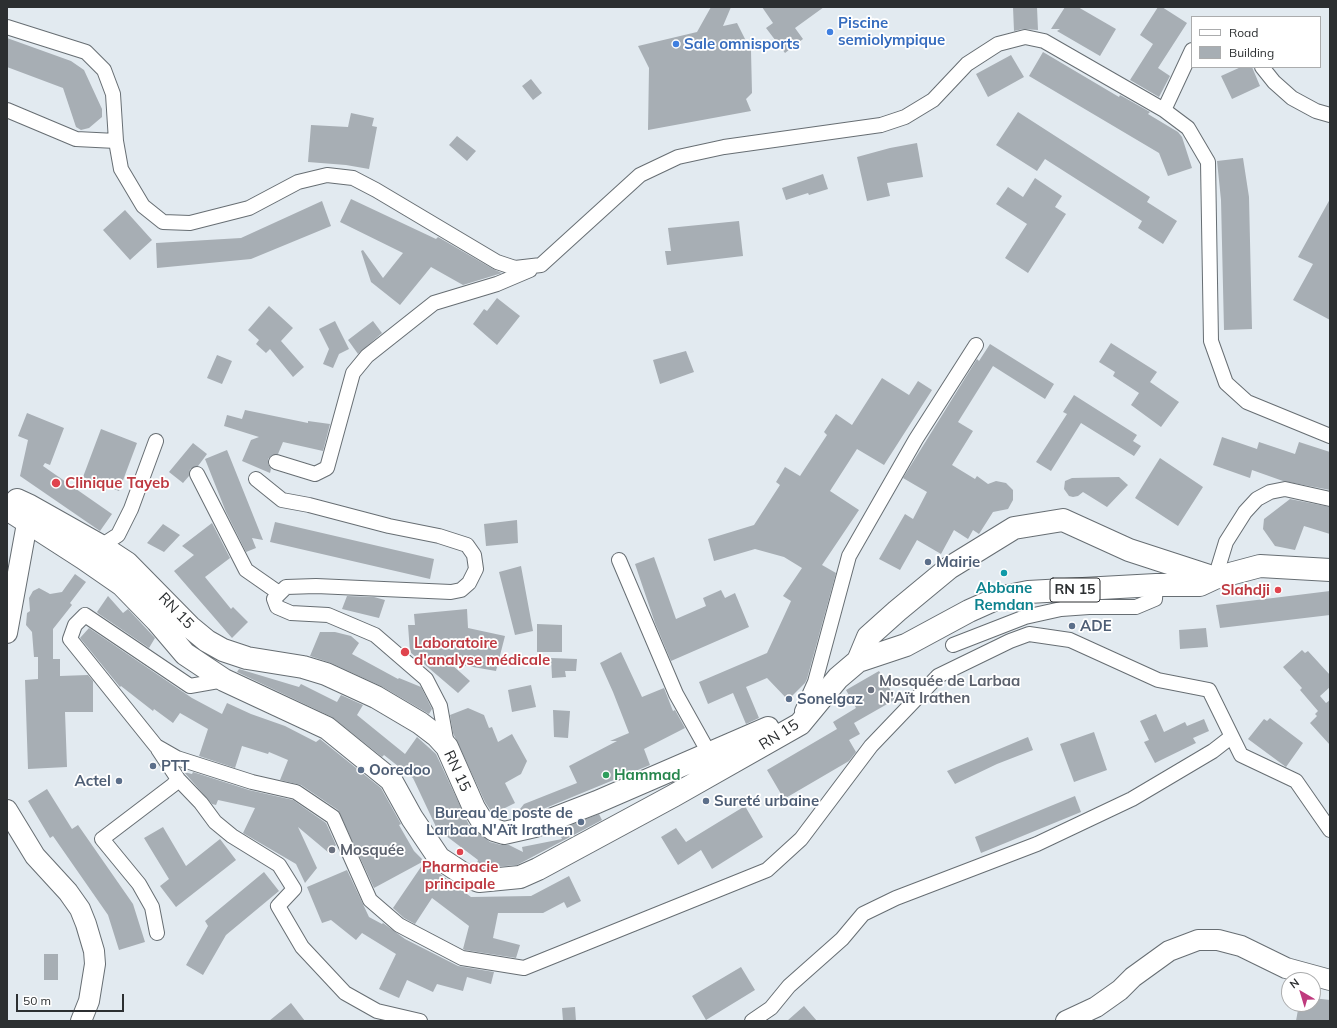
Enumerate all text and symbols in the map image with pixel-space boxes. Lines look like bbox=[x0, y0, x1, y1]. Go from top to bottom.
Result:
place label: Piscine semiolympique bbox=[838, 14, 945, 49]
legend bbox=[1191, 16, 1321, 68]
text: Road bbox=[1229, 25, 1258, 40]
marker: Piscine semiolympique bbox=[825, 27, 835, 37]
place label: Sale omnisports bbox=[684, 35, 800, 53]
marker: Sale omnisports bbox=[671, 39, 681, 49]
text: Building bbox=[1229, 45, 1274, 60]
place label: Clinique Tayeb bbox=[65, 474, 169, 492]
marker: Clinique Tayeb bbox=[50, 477, 62, 489]
place label: Mairie bbox=[936, 553, 980, 571]
marker: Mairie bbox=[923, 557, 933, 567]
marker: Abbane Remdan bbox=[999, 568, 1009, 578]
road number: RN 15 bbox=[1050, 578, 1100, 602]
place label: Abbane Remdan bbox=[974, 579, 1034, 614]
place label: Slahdji bbox=[1221, 581, 1270, 599]
marker: Slahdji bbox=[1273, 585, 1283, 595]
street label: RN 15 bbox=[154, 589, 198, 633]
place label: ADE bbox=[1080, 617, 1112, 635]
marker: ADE bbox=[1067, 621, 1077, 631]
place label: Laboratoire d'analyse médicale bbox=[414, 634, 550, 669]
marker: Laboratoire d'analyse médicale bbox=[399, 646, 411, 658]
place label: Mosquée de Larbaa N'Aït Irathen bbox=[879, 672, 1020, 707]
marker: Mosquée de Larbaa N'Aït Irathen bbox=[866, 685, 876, 695]
place label: Sonelgaz bbox=[797, 690, 863, 708]
marker: Sonelgaz bbox=[784, 694, 794, 704]
street label: RN 15 bbox=[756, 716, 802, 754]
street label: RN 15 bbox=[440, 747, 474, 795]
place label: PTT bbox=[161, 757, 189, 775]
marker: PTT bbox=[148, 761, 158, 771]
place label: Ooredoo bbox=[369, 761, 431, 779]
marker: Ooredoo bbox=[356, 765, 366, 775]
place label: Hammad bbox=[614, 766, 680, 784]
marker: Hammad bbox=[601, 770, 611, 780]
place label: Actel bbox=[74, 772, 111, 790]
marker: Actel bbox=[114, 776, 124, 786]
place label: Sureté urbaine bbox=[714, 792, 819, 810]
marker: Sureté urbaine bbox=[701, 796, 711, 806]
place label: Bureau de poste de Larbaa N'Aït Irathen bbox=[426, 804, 573, 839]
marker: Bureau de poste de Larbaa N'Aït Irathen bbox=[576, 817, 586, 827]
place label: Mosquée bbox=[340, 841, 404, 859]
marker: Mosquée bbox=[327, 845, 337, 855]
marker: Pharmacie principale bbox=[455, 847, 465, 857]
place label: Pharmacie principale bbox=[422, 858, 498, 893]
north arrow bbox=[1281, 972, 1321, 1012]
text: N bbox=[1287, 975, 1302, 991]
scale bar bbox=[18, 986, 126, 1012]
text: 50 m bbox=[23, 993, 51, 1008]

